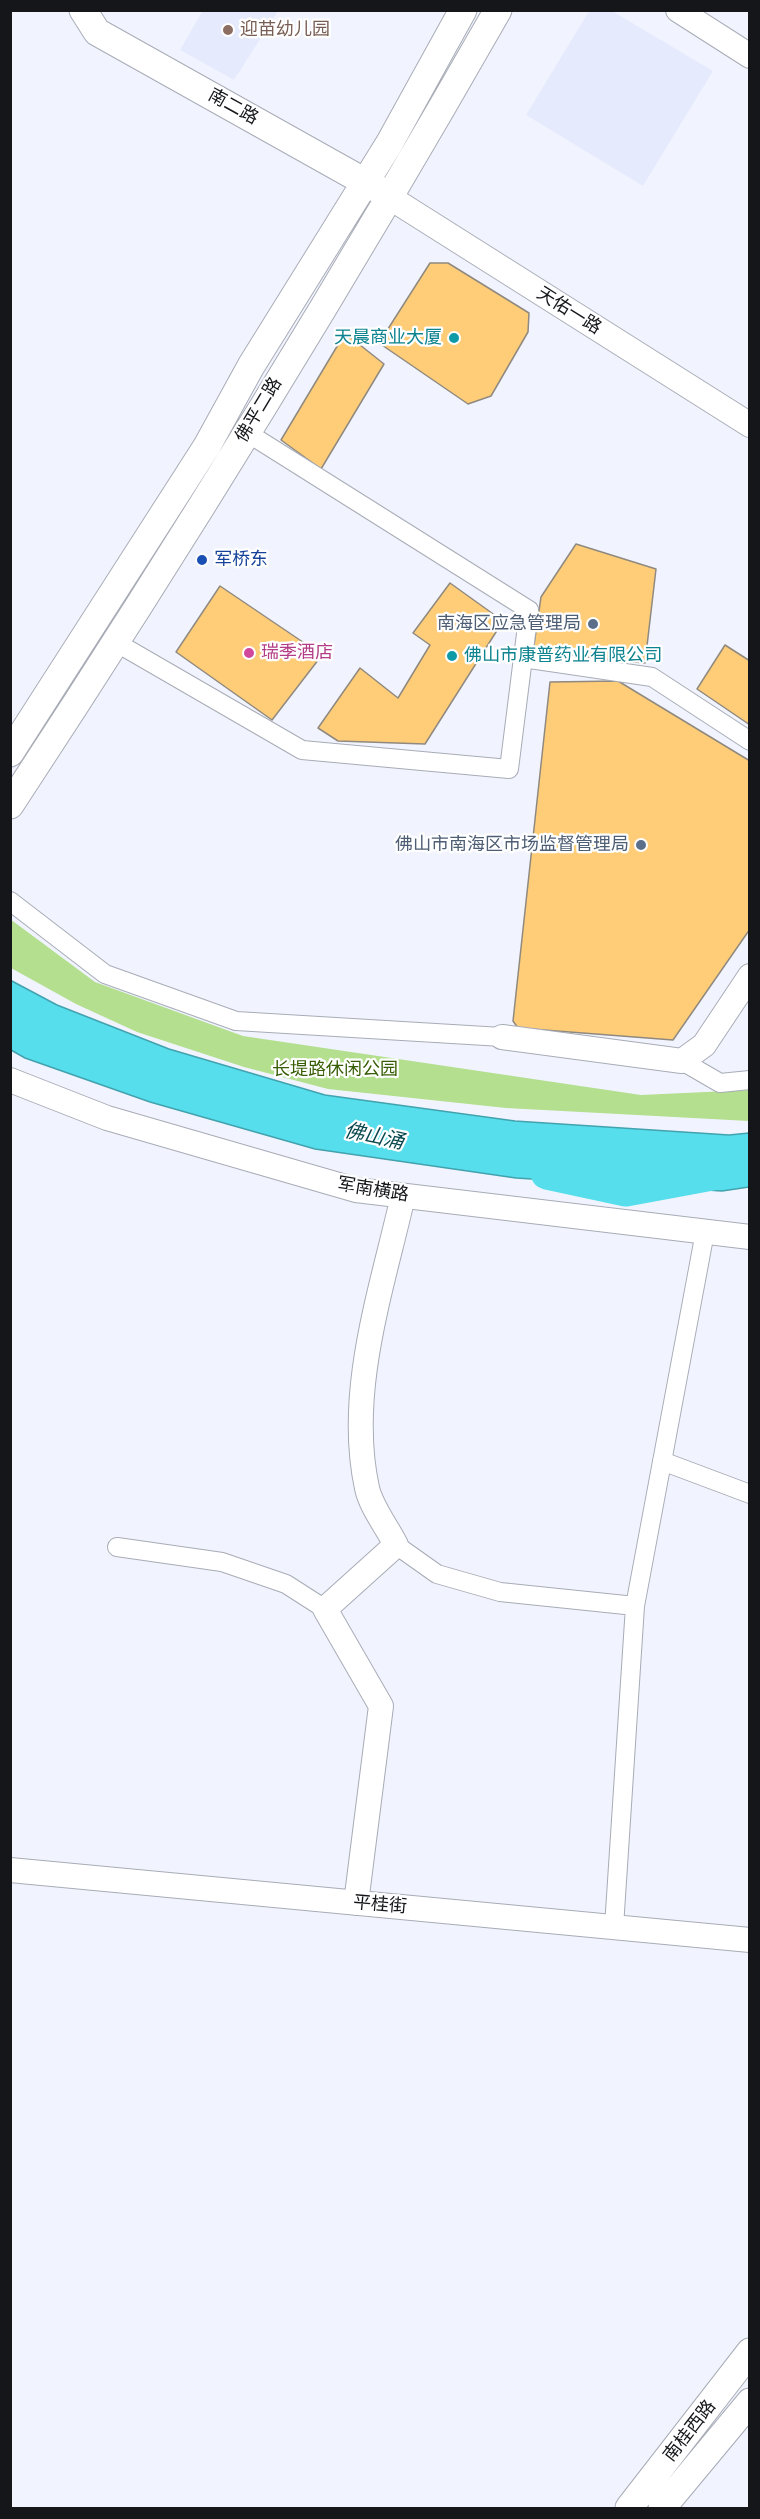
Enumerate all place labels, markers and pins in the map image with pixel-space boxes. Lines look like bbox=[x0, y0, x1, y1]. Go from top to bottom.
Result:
place label: 迎苗幼儿园 bbox=[240, 19, 330, 41]
marker: 迎苗幼儿园 bbox=[221, 23, 235, 37]
place label: 天晨商业大厦 bbox=[334, 327, 442, 349]
marker: 天晨商业大厦 bbox=[447, 331, 461, 345]
place label: 军桥东 bbox=[214, 549, 268, 571]
marker: 军桥东 bbox=[195, 553, 209, 567]
place label: 南海区应急管理局 bbox=[437, 613, 581, 635]
marker: 南海区应急管理局 bbox=[586, 617, 600, 631]
place label: 瑞季酒店 bbox=[261, 642, 333, 664]
place label: 佛山市康普药业有限公司 bbox=[464, 645, 662, 667]
marker: 瑞季酒店 bbox=[242, 646, 256, 660]
marker: 佛山市康普药业有限公司 bbox=[445, 649, 459, 663]
place label: 佛山市南海区市场监督管理局 bbox=[395, 834, 629, 856]
marker: 佛山市南海区市场监督管理局 bbox=[634, 838, 648, 852]

